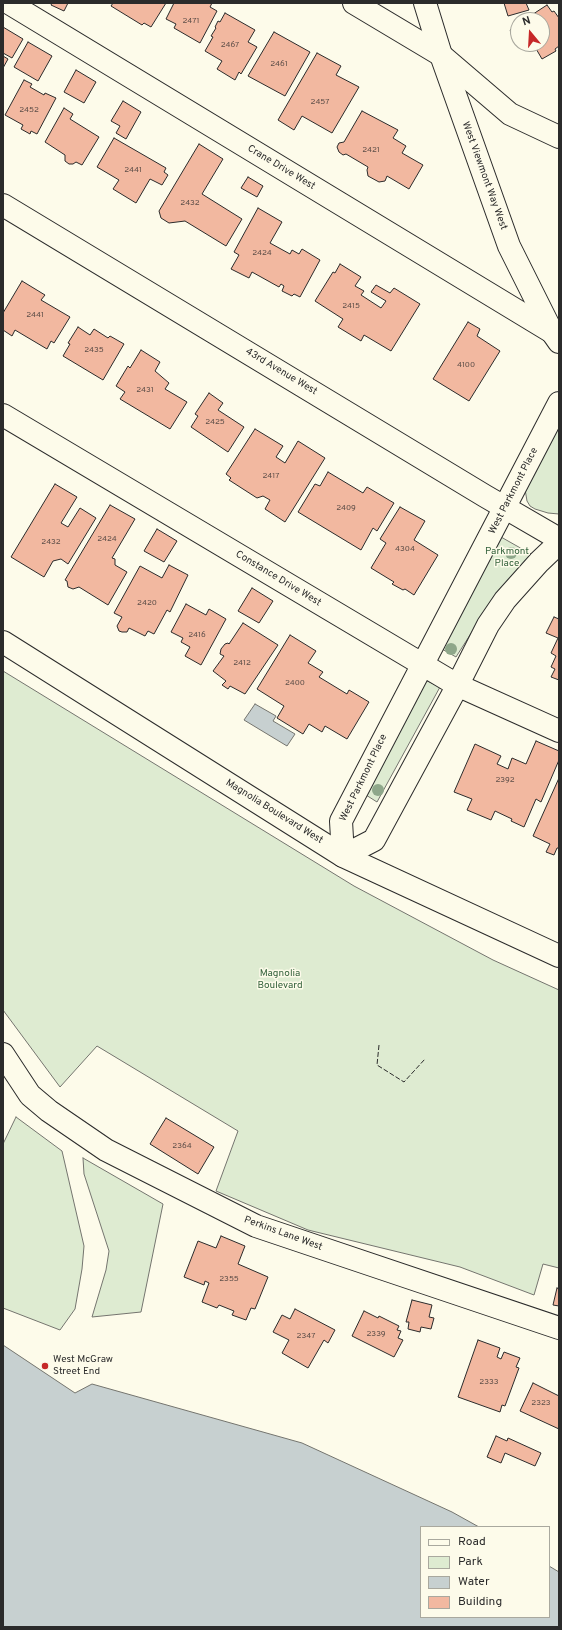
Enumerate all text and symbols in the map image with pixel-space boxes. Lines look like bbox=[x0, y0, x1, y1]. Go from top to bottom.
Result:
north arrow bbox=[510, 12, 550, 52]
text: N bbox=[521, 14, 533, 29]
house number: 2471 bbox=[182, 16, 200, 26]
house number: 2467 bbox=[221, 40, 239, 50]
house number: 2461 bbox=[270, 59, 288, 69]
house number: 2457 bbox=[311, 97, 329, 107]
house number: 2452 bbox=[19, 105, 39, 115]
street label: West Viewmont Way West bbox=[459, 120, 509, 232]
street label: Crane Drive West bbox=[245, 143, 317, 193]
house number: 2421 bbox=[362, 145, 380, 155]
house number: 2441 bbox=[124, 165, 142, 175]
house number: 2432 bbox=[180, 198, 200, 208]
house number: 2424 bbox=[252, 248, 272, 258]
house number: 2415 bbox=[342, 301, 360, 311]
house number: 2441 bbox=[26, 310, 44, 320]
house number: 2435 bbox=[84, 345, 104, 355]
street label: 43rd Avenue West bbox=[243, 346, 319, 398]
house number: 4100 bbox=[457, 360, 475, 370]
house number: 2431 bbox=[136, 385, 154, 395]
house number: 2425 bbox=[205, 417, 225, 427]
street label: West Parkmont Place bbox=[487, 446, 541, 536]
house number: 2417 bbox=[263, 471, 279, 481]
house number: 2409 bbox=[336, 503, 356, 513]
house number: 2424 bbox=[97, 534, 117, 544]
house number: 2432 bbox=[41, 537, 61, 547]
house number: 4304 bbox=[395, 544, 415, 554]
park label: Parkmont Place bbox=[485, 546, 529, 570]
street label: Constance Drive West bbox=[233, 549, 323, 609]
house number: 2420 bbox=[137, 598, 157, 608]
house number: 2416 bbox=[188, 630, 206, 640]
house number: 2412 bbox=[233, 658, 251, 668]
house number: 2400 bbox=[285, 678, 305, 688]
street label: West Parkmont Place bbox=[338, 732, 390, 824]
house number: 2392 bbox=[495, 775, 515, 785]
street label: Magnolia Boulevard West bbox=[223, 777, 325, 847]
park label: Magnolia Boulevard bbox=[257, 968, 303, 992]
house number: 2364 bbox=[172, 1141, 192, 1151]
street label: Perkins Lane West bbox=[242, 1214, 324, 1254]
house number: 2355 bbox=[219, 1274, 239, 1284]
house number: 2339 bbox=[366, 1329, 386, 1339]
house number: 2347 bbox=[297, 1331, 315, 1341]
place label: West McGraw Street End bbox=[53, 1354, 113, 1378]
marker: West McGraw Street End bbox=[40, 1361, 50, 1371]
house number: 2333 bbox=[479, 1377, 499, 1387]
house number: 2323 bbox=[531, 1398, 551, 1408]
legend bbox=[420, 1526, 550, 1618]
text: Road bbox=[458, 1534, 486, 1550]
text: Park bbox=[458, 1554, 483, 1570]
text: Water bbox=[458, 1574, 490, 1590]
text: Building bbox=[458, 1594, 502, 1610]

